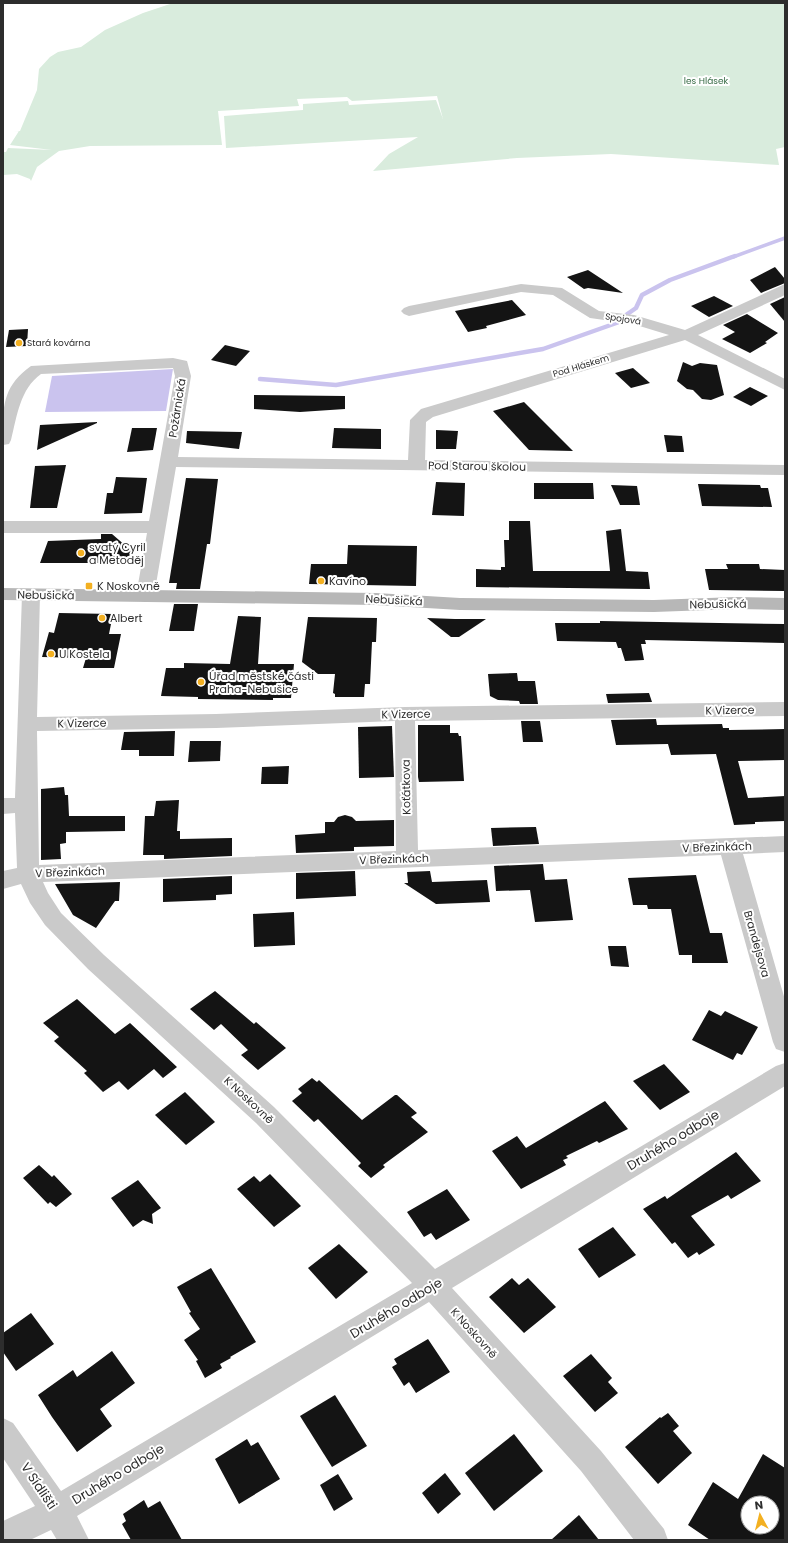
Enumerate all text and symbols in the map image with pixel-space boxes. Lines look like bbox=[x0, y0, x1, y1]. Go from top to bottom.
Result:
park label: les Hlásek bbox=[684, 75, 729, 87]
street label: Spojová bbox=[604, 310, 642, 328]
place label: Stará kovárna bbox=[27, 337, 90, 349]
marker: Stará kovárna bbox=[14, 338, 24, 348]
street label: Pod Hláskem bbox=[551, 352, 611, 380]
street label: Požárnická bbox=[164, 377, 190, 439]
street label: Pod Starou školou bbox=[428, 457, 526, 475]
place label: svatý Cyril a Metoděj bbox=[89, 539, 146, 568]
marker: svatý Cyril a Metoděj bbox=[76, 548, 86, 558]
place label: Kavíno bbox=[329, 573, 366, 589]
marker: Kavíno bbox=[316, 576, 326, 586]
place label: K Noskovně bbox=[97, 578, 160, 594]
marker: K Noskovně bbox=[84, 581, 94, 591]
street label: Nebušická bbox=[17, 587, 75, 603]
street label: Nebušická bbox=[365, 591, 423, 609]
street label: Nebušická bbox=[689, 596, 747, 612]
place label: Albert bbox=[110, 610, 142, 626]
marker: Albert bbox=[97, 613, 107, 623]
place label: U Kostela bbox=[59, 646, 110, 662]
marker: U Kostela bbox=[46, 649, 56, 659]
place label: Úřad městské části Praha-Nebušice bbox=[209, 668, 314, 697]
marker: Úřad městské části Praha-Nebušice bbox=[196, 677, 206, 687]
street label: K Vizerce bbox=[705, 702, 755, 718]
street label: K Vizerce bbox=[381, 706, 431, 722]
street label: K Vizerce bbox=[57, 715, 107, 731]
street label: Koťátkova bbox=[398, 759, 414, 815]
street label: V Březinkách bbox=[682, 838, 752, 856]
street label: V Březinkách bbox=[359, 850, 429, 868]
street label: V Březinkách bbox=[35, 863, 105, 881]
street label: Brandejsova bbox=[740, 909, 774, 979]
street label: K Noskovně bbox=[221, 1073, 278, 1127]
street label: Druhého odboje bbox=[623, 1105, 723, 1175]
street label: Druhého odboje bbox=[346, 1273, 446, 1343]
street label: K Noskovně bbox=[447, 1304, 501, 1362]
street label: Druhého odboje bbox=[68, 1439, 168, 1509]
street label: V Sídlišti bbox=[16, 1459, 62, 1513]
north arrow bbox=[740, 1495, 780, 1535]
text: N bbox=[754, 1497, 764, 1514]

